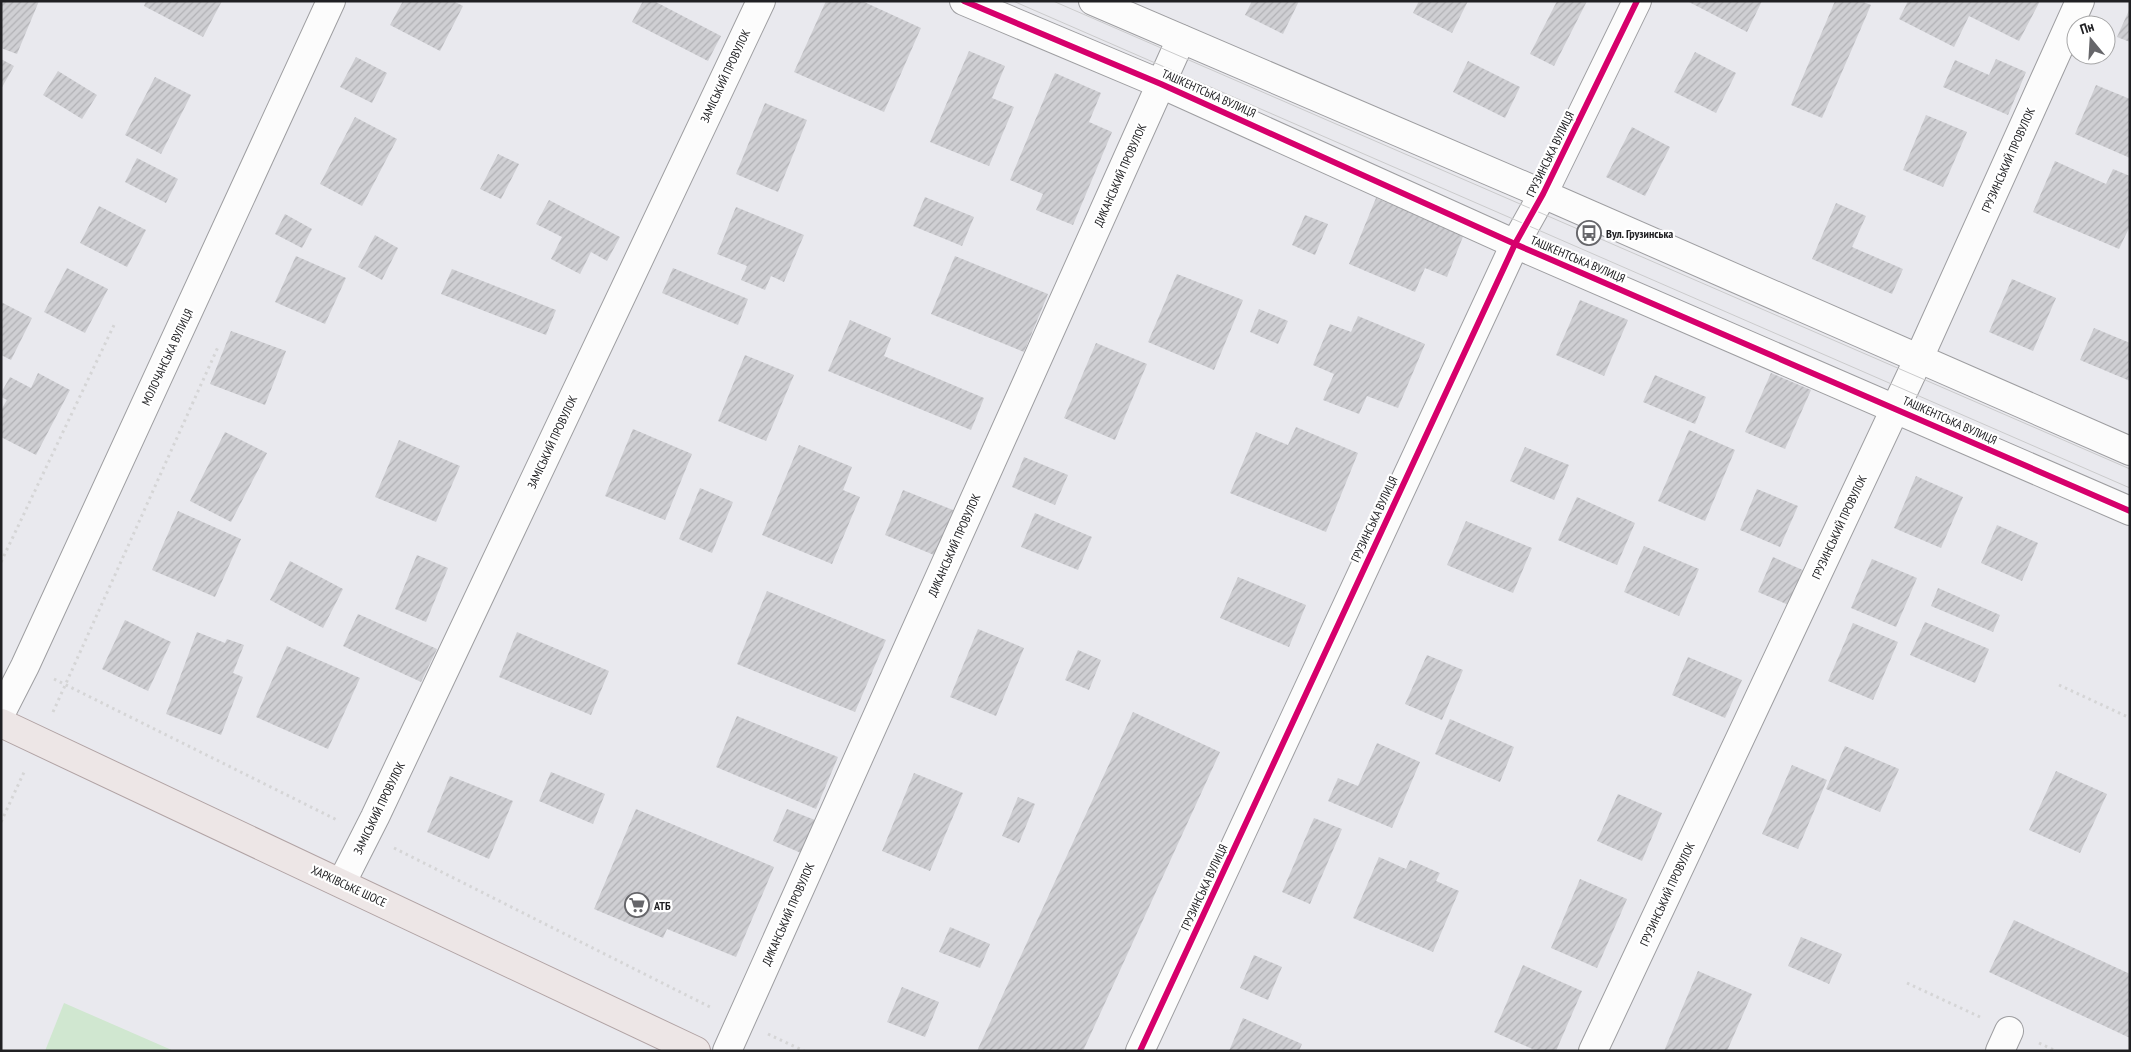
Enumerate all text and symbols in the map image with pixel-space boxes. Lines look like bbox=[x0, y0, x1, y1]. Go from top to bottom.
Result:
north arrow bbox=[2066, 15, 2116, 65]
text: Пн bbox=[2078, 17, 2096, 38]
street label: ЗАМІСЬКИЙ ПРОВУЛОК bbox=[697, 27, 753, 125]
street label: ТАШКЕНТСЬКА ВУЛИЦЯ bbox=[1160, 66, 1258, 120]
street label: ГРУЗИНСЬКИЙ ПРОВУЛОК bbox=[1978, 105, 2038, 215]
street label: ГРУЗИНСЬКА ВУЛИЦЯ bbox=[1523, 109, 1577, 199]
street label: ДИКАНСЬКИЙ ПРОВУЛОК bbox=[1091, 121, 1149, 229]
bus stop icon: Вул. Грузинська bbox=[1576, 220, 1602, 246]
place label: Вул. Грузинська bbox=[1606, 226, 1673, 241]
street label: ТАШКЕНТСЬКА ВУЛИЦЯ bbox=[1528, 232, 1628, 286]
street label: МОЛОЧАНСЬКА ВУЛИЦЯ bbox=[138, 306, 196, 408]
street label: ЗАМІСЬКИЙ ПРОВУЛОК bbox=[524, 393, 580, 491]
street label: ТАШКЕНТСЬКА ВУЛИЦЯ bbox=[1901, 393, 1999, 447]
street label: ГРУЗИНСЬКИЙ ПРОВУЛОК bbox=[1808, 473, 1870, 581]
street label: ГРУЗИНСЬКА ВУЛИЦЯ bbox=[1347, 474, 1401, 564]
street label: ДИКАНСЬКИЙ ПРОВУЛОК bbox=[925, 491, 983, 599]
street label: ЗАМІСЬКИЙ ПРОВУЛОК bbox=[350, 759, 408, 857]
street label: ГРУЗИНСЬКИЙ ПРОВУЛОК bbox=[1636, 840, 1698, 948]
street label: ГРУЗИНСЬКА ВУЛИЦЯ bbox=[1177, 842, 1231, 932]
street label: ДИКАНСЬКИЙ ПРОВУЛОК bbox=[759, 860, 817, 968]
street label: ХАРКІВСЬКЕ ШОСЕ bbox=[309, 862, 389, 910]
supermarket icon: АТБ bbox=[624, 892, 650, 918]
place label: АТБ bbox=[653, 898, 671, 913]

